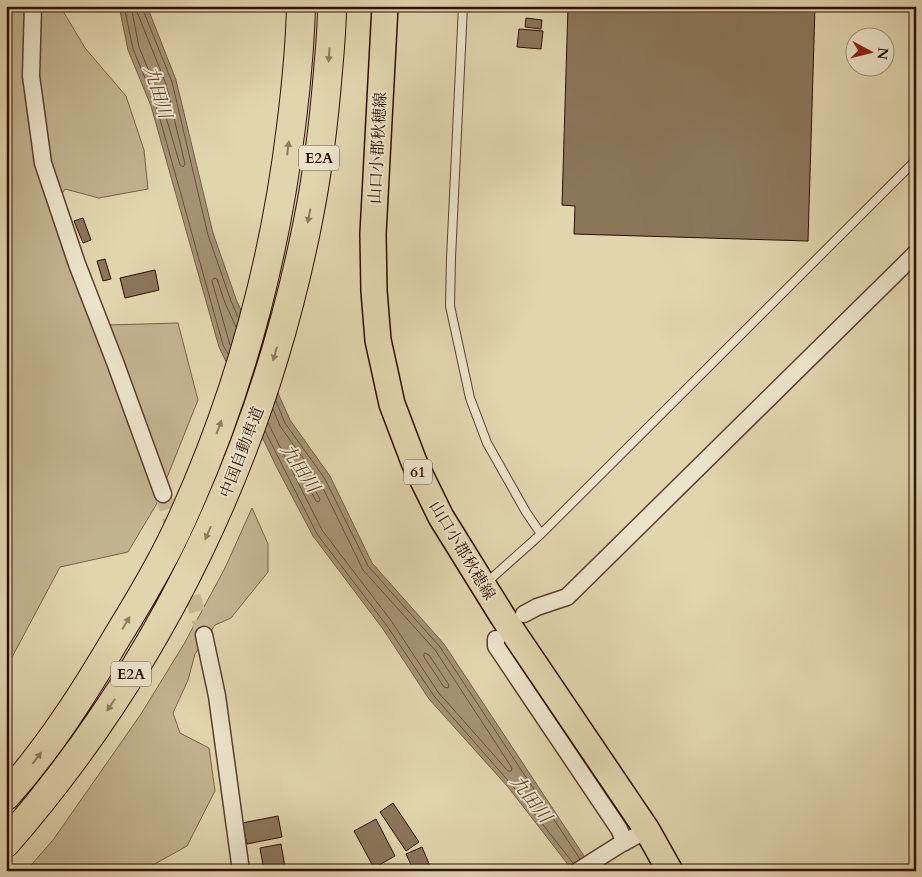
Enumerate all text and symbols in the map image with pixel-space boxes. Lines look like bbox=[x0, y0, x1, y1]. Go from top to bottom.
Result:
north arrow bbox=[844, 28, 894, 78]
text: N bbox=[872, 46, 893, 61]
one-way arrow bbox=[325, 47, 333, 63]
water label: 九田川 bbox=[138, 63, 178, 124]
street label: 山口小郡秋穂線 bbox=[364, 92, 392, 205]
one-way arrow bbox=[285, 140, 293, 156]
road number: E2A bbox=[299, 146, 339, 170]
one-way arrow bbox=[305, 208, 313, 224]
one-way arrow bbox=[270, 347, 278, 362]
street label: 中国自動車道 bbox=[214, 404, 269, 501]
one-way arrow bbox=[215, 419, 223, 434]
water label: 九田川 bbox=[274, 439, 326, 499]
road number: 61 bbox=[404, 460, 432, 484]
street label: 山口小郡秋穂線 bbox=[424, 497, 500, 604]
one-way arrow bbox=[203, 526, 211, 540]
one-way arrow bbox=[121, 616, 130, 629]
road number: E2A bbox=[111, 662, 151, 686]
one-way arrow bbox=[106, 699, 116, 712]
one-way arrow bbox=[31, 752, 42, 765]
water label: 九田川 bbox=[504, 770, 558, 830]

